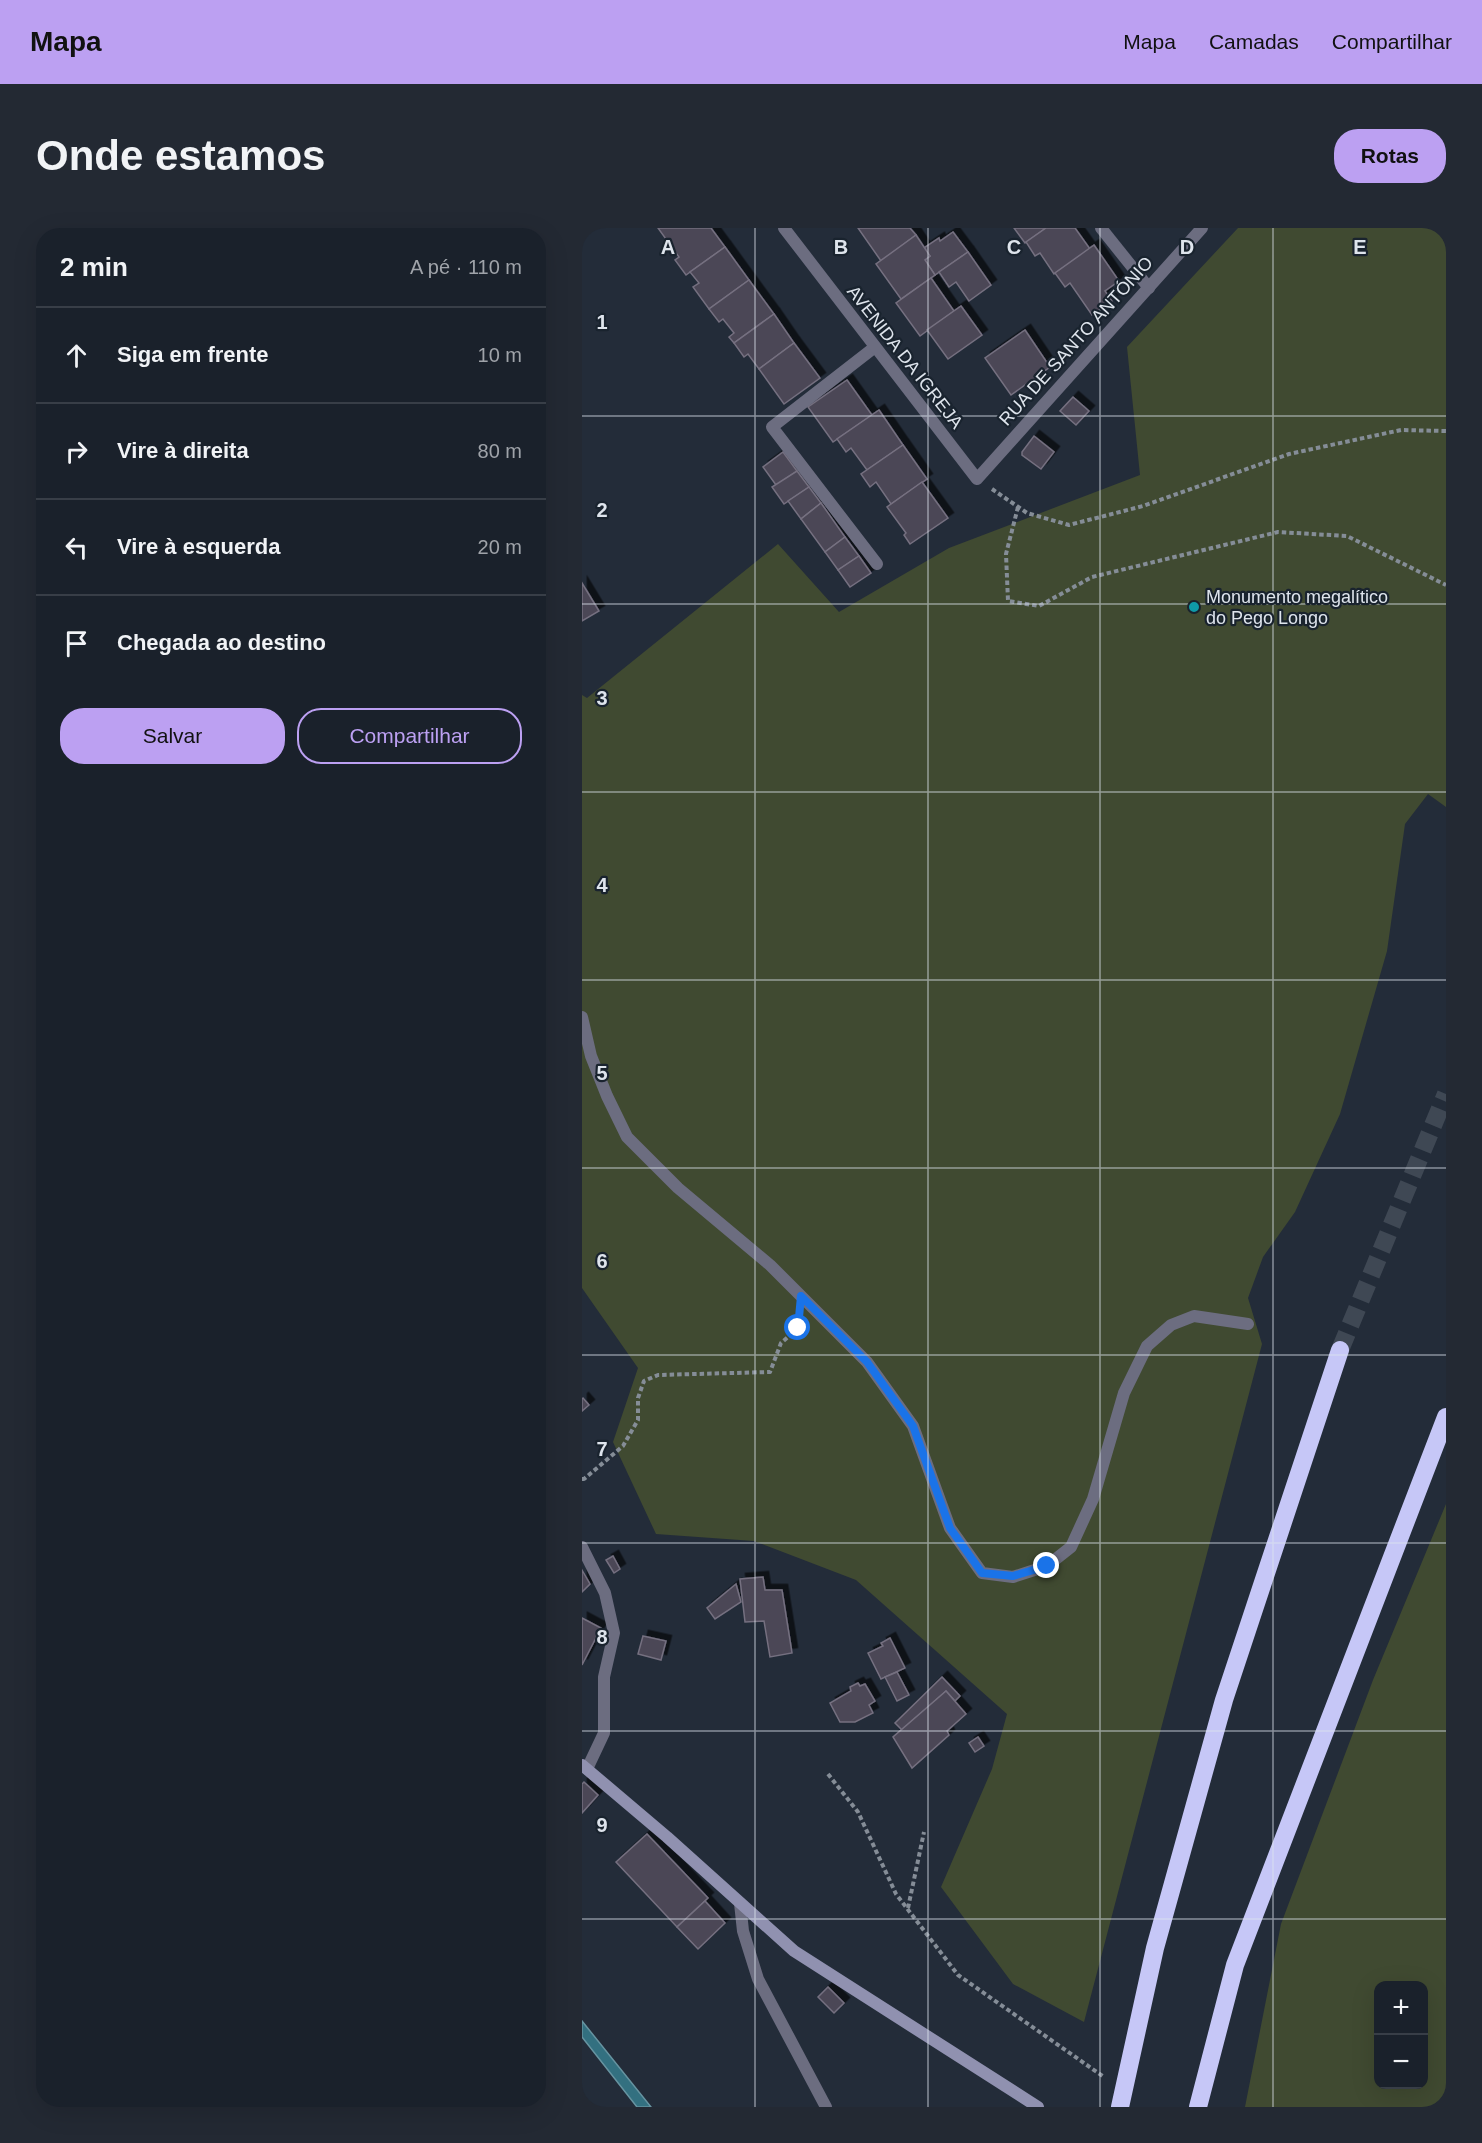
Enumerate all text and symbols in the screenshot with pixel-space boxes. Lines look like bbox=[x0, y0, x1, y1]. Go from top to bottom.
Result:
text: Mapa bbox=[30, 26, 102, 57]
text: Mapa bbox=[1123, 30, 1176, 53]
text: Camadas bbox=[1209, 30, 1299, 53]
text: Compartilhar bbox=[1332, 30, 1452, 53]
button: Rotas bbox=[1334, 129, 1446, 183]
text: Onde estamos bbox=[36, 132, 325, 179]
text: A bbox=[661, 236, 675, 258]
text: B bbox=[834, 236, 848, 258]
text: C bbox=[1007, 236, 1021, 258]
text: D bbox=[1180, 236, 1194, 258]
text: E bbox=[1353, 236, 1367, 258]
text: 2 min bbox=[60, 252, 128, 282]
street label: RUA DE SANTO ANTÓNIO bbox=[994, 252, 1157, 429]
text: A pé · 110 m bbox=[410, 256, 522, 278]
street label: AVENIDA DA IGREJA bbox=[843, 282, 967, 432]
text: 1 bbox=[596, 311, 608, 333]
icon: ahead bbox=[60, 339, 93, 372]
text: Siga em frente bbox=[117, 342, 269, 367]
text: 10 m bbox=[478, 344, 522, 366]
icon: right bbox=[60, 435, 93, 468]
text: Vire à direita bbox=[117, 438, 249, 463]
text: 80 m bbox=[478, 440, 522, 462]
text: 2 bbox=[596, 499, 608, 521]
icon: left bbox=[60, 531, 93, 564]
text: Vire à esquerda bbox=[117, 534, 280, 559]
text: 20 m bbox=[478, 536, 522, 558]
place label: Monumento megalítico do Pego Longo bbox=[1206, 587, 1388, 628]
marker: Monumento megalítico do Pego Longo bbox=[1187, 600, 1201, 614]
icon: arrive bbox=[60, 627, 93, 660]
text: Chegada ao destino bbox=[117, 630, 326, 655]
text: 3 bbox=[596, 687, 608, 709]
button: Salvar bbox=[60, 708, 285, 764]
button: Compartilhar bbox=[297, 708, 522, 764]
text: 4 bbox=[596, 874, 608, 896]
text: 5 bbox=[596, 1062, 608, 1084]
text: 6 bbox=[596, 1250, 608, 1272]
route start bbox=[784, 1314, 810, 1340]
text: 7 bbox=[596, 1438, 608, 1460]
route end bbox=[1033, 1552, 1059, 1578]
text: 8 bbox=[596, 1626, 608, 1648]
text: 9 bbox=[596, 1814, 608, 1836]
map controls bbox=[1374, 1981, 1428, 2089]
button: + bbox=[1374, 1981, 1428, 2035]
button: − bbox=[1374, 2035, 1428, 2089]

